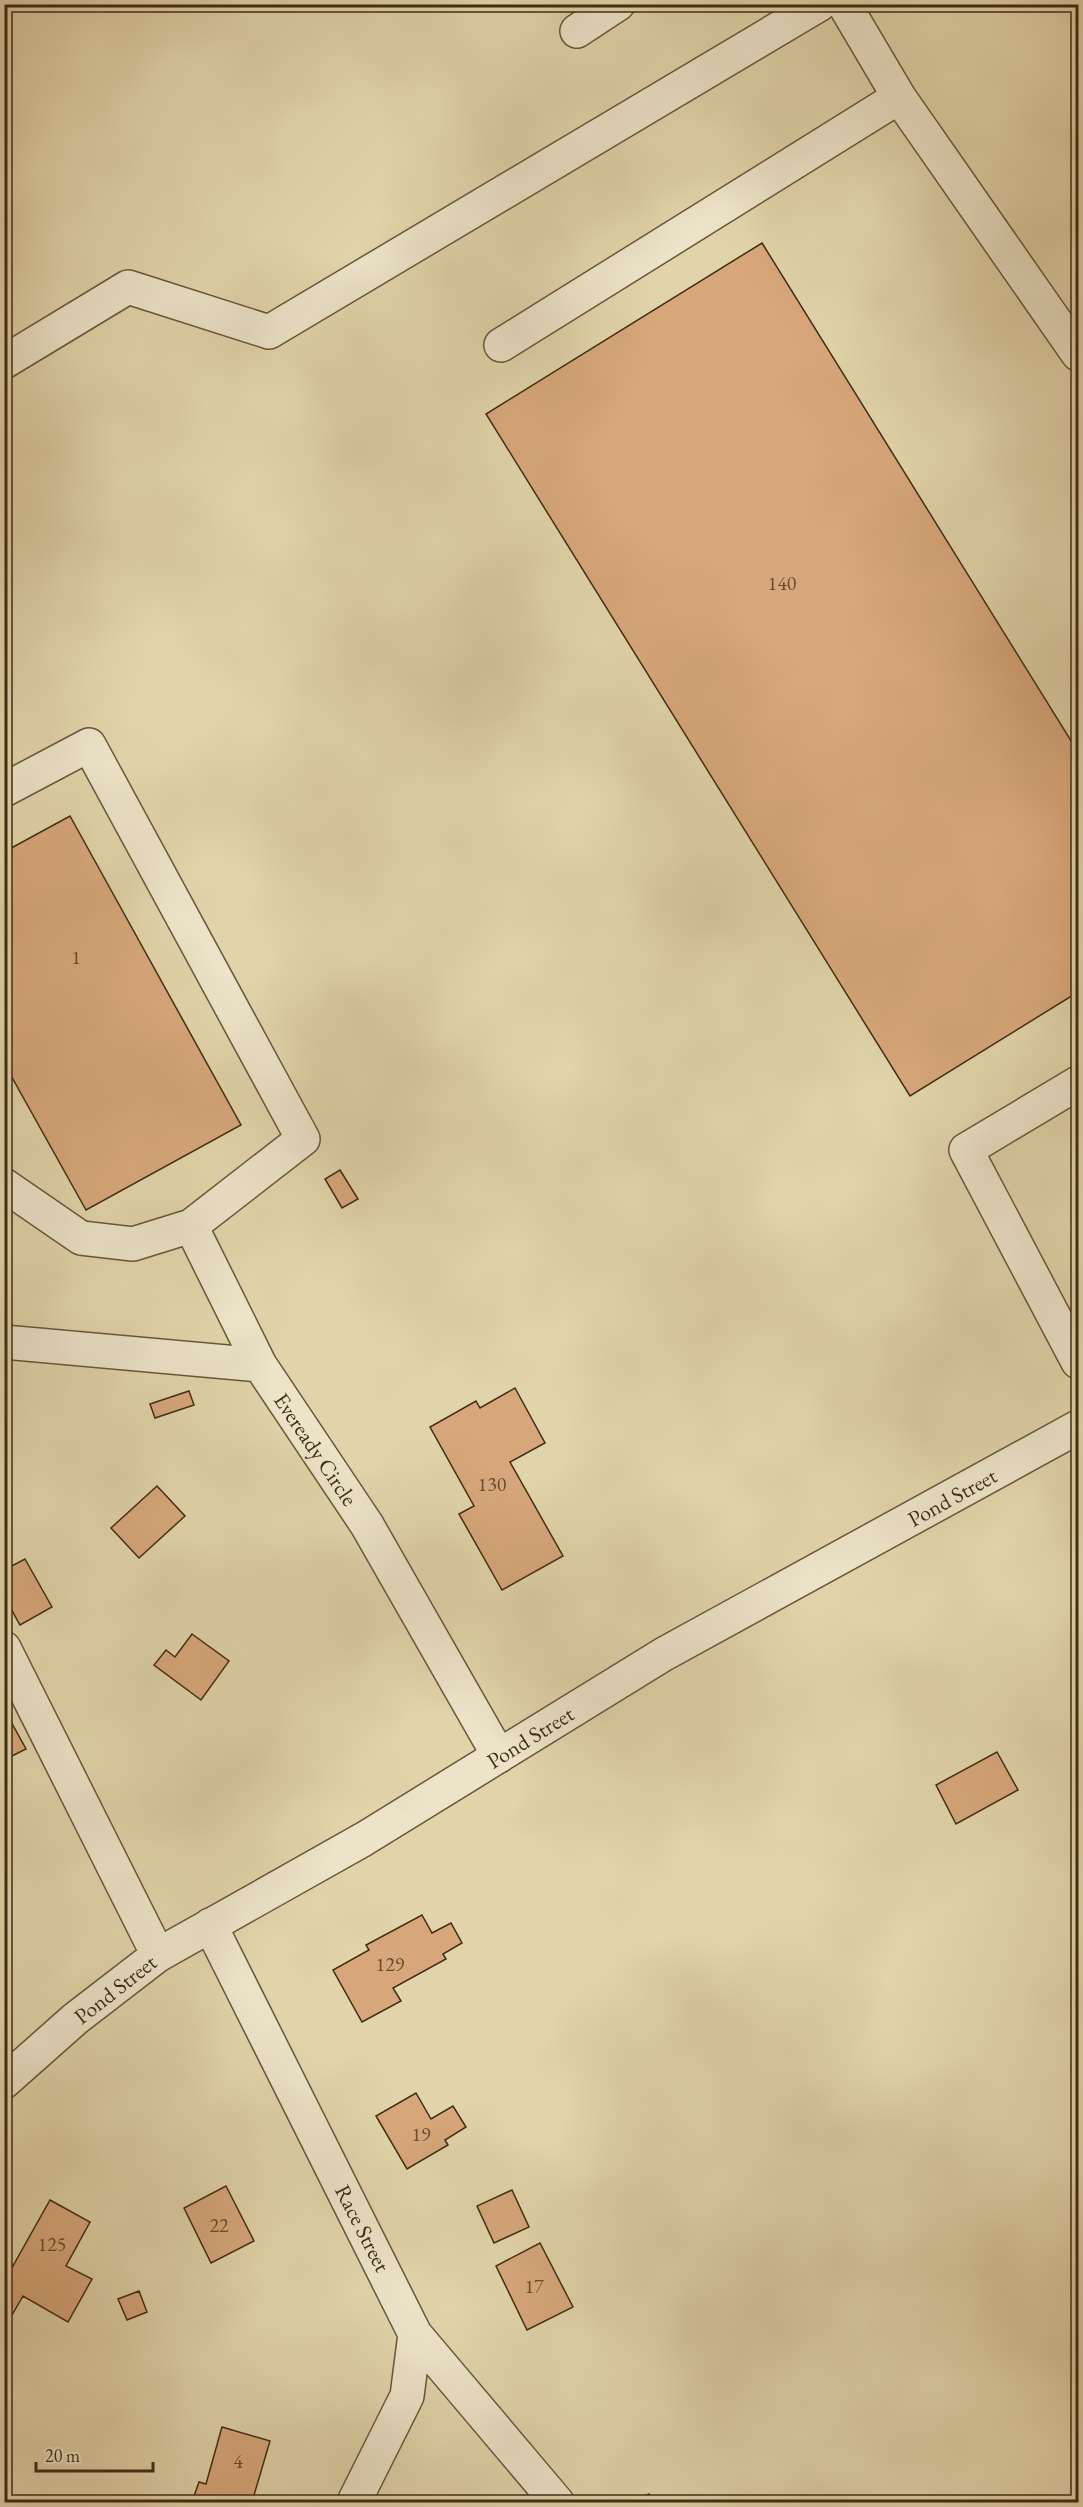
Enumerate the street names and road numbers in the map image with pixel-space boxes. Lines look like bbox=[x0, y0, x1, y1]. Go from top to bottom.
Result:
street label: Eveready Circle bbox=[267, 1387, 364, 1512]
street label: Pond Street bbox=[903, 1461, 1002, 1534]
street label: Pond Street bbox=[481, 1699, 579, 1776]
street label: Pond Street bbox=[68, 1948, 163, 2031]
street label: Race Street bbox=[328, 2180, 397, 2277]

